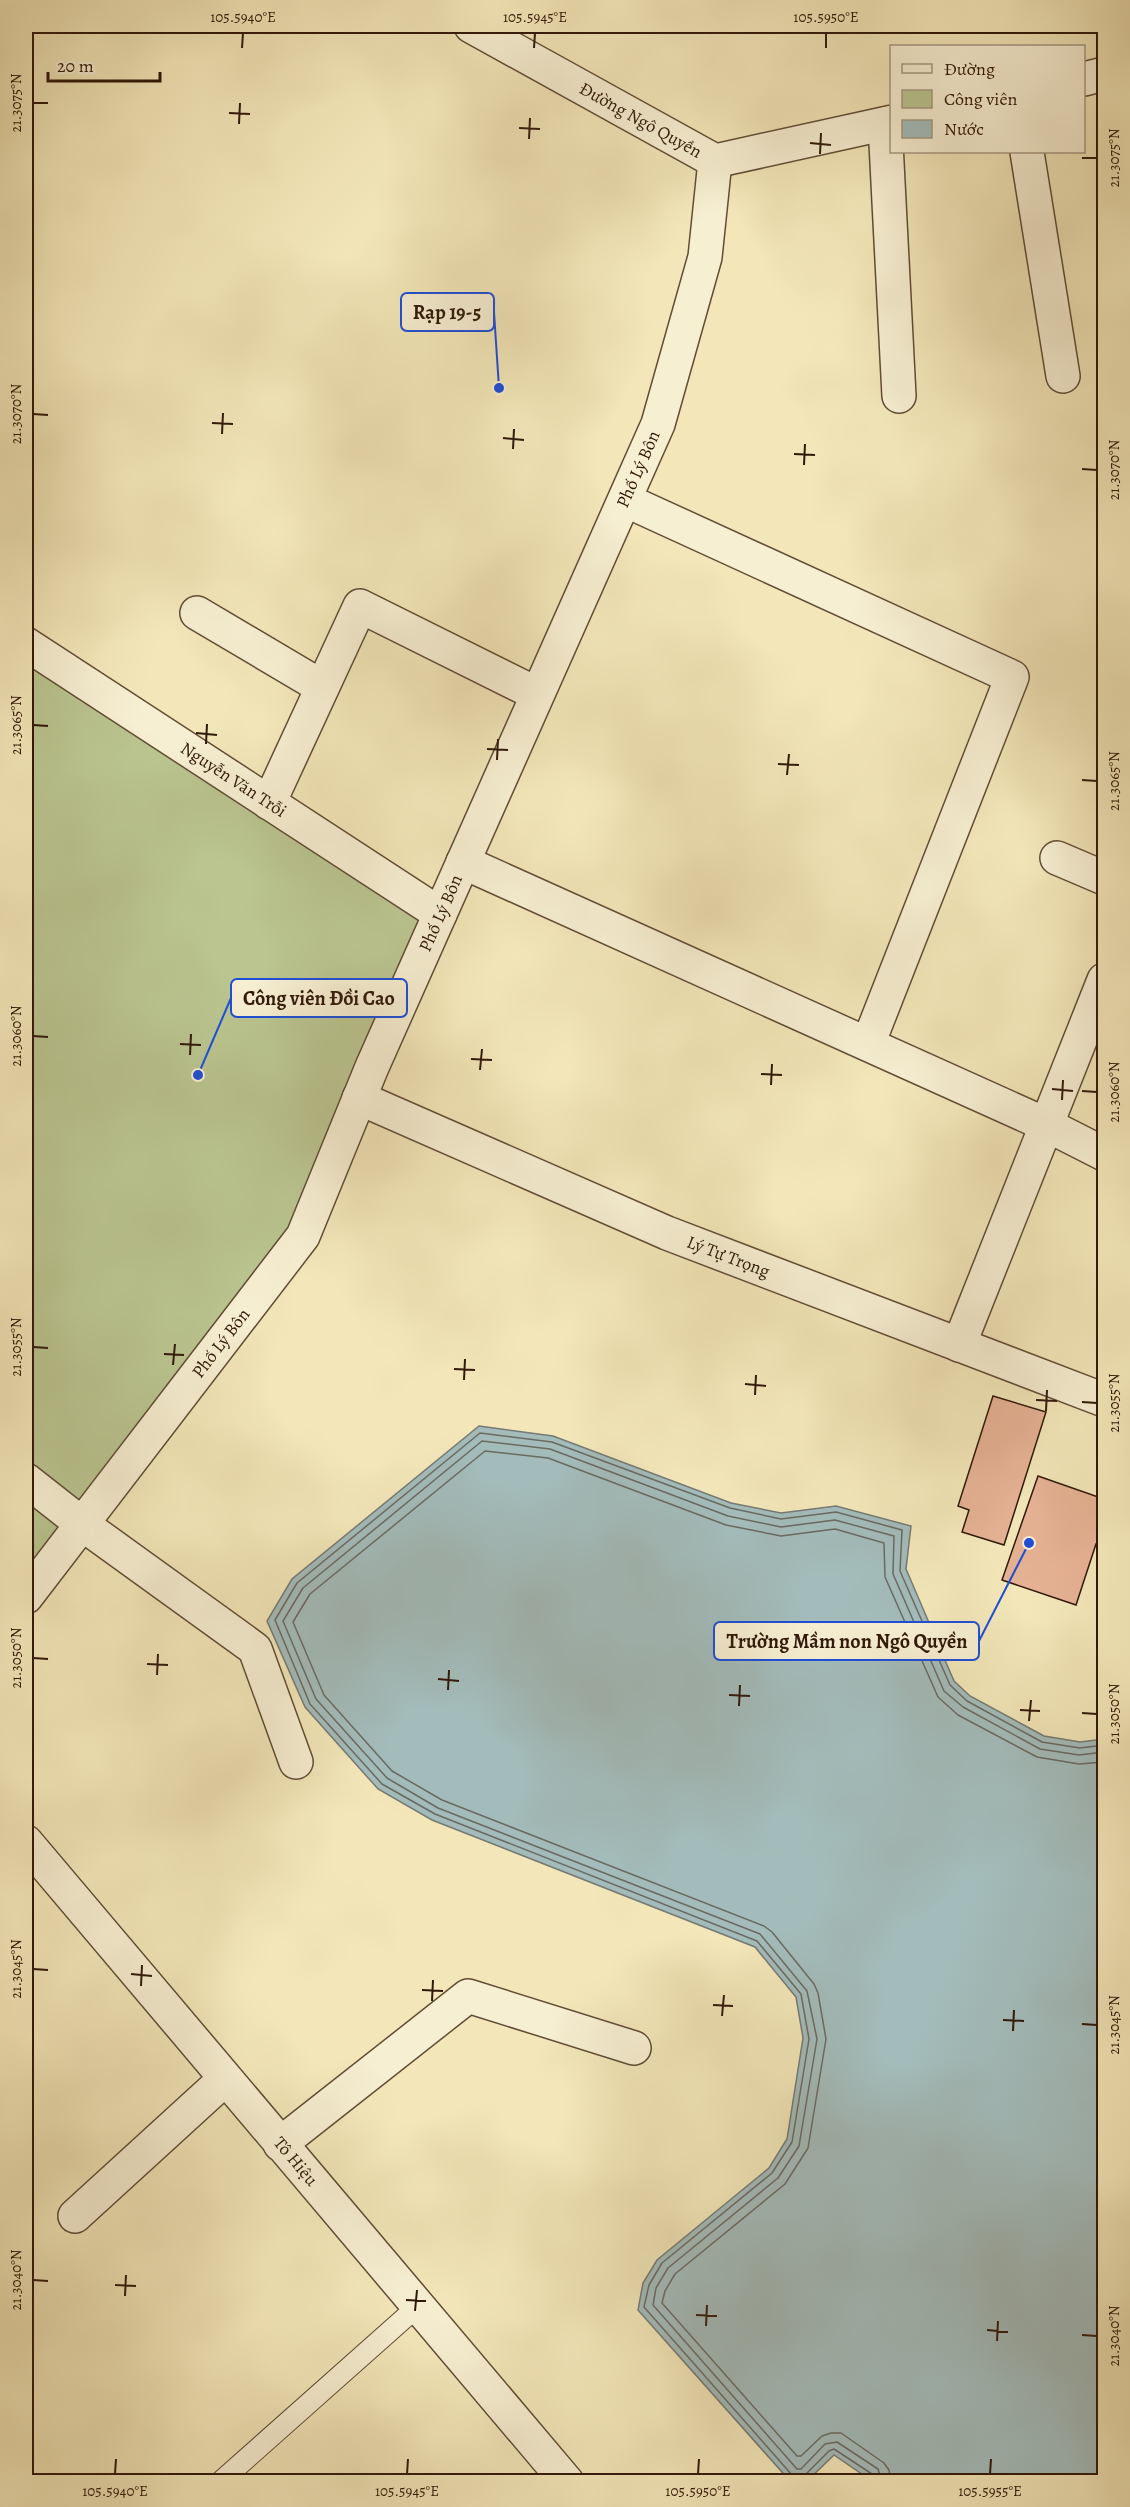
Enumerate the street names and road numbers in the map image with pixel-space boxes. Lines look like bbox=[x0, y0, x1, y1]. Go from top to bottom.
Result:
street label: Đường Ngô Quyền bbox=[575, 76, 706, 164]
street label: Phố Lý Bôn bbox=[610, 427, 666, 511]
street label: Nguyễn Văn Trỗi bbox=[176, 736, 291, 823]
street label: Phố Lý Bôn bbox=[413, 871, 468, 955]
street label: Lý Tự Trọng bbox=[683, 1230, 773, 1283]
street label: Phố Lý Bôn bbox=[186, 1303, 255, 1383]
street label: Tô Hiệu bbox=[268, 2131, 324, 2191]

